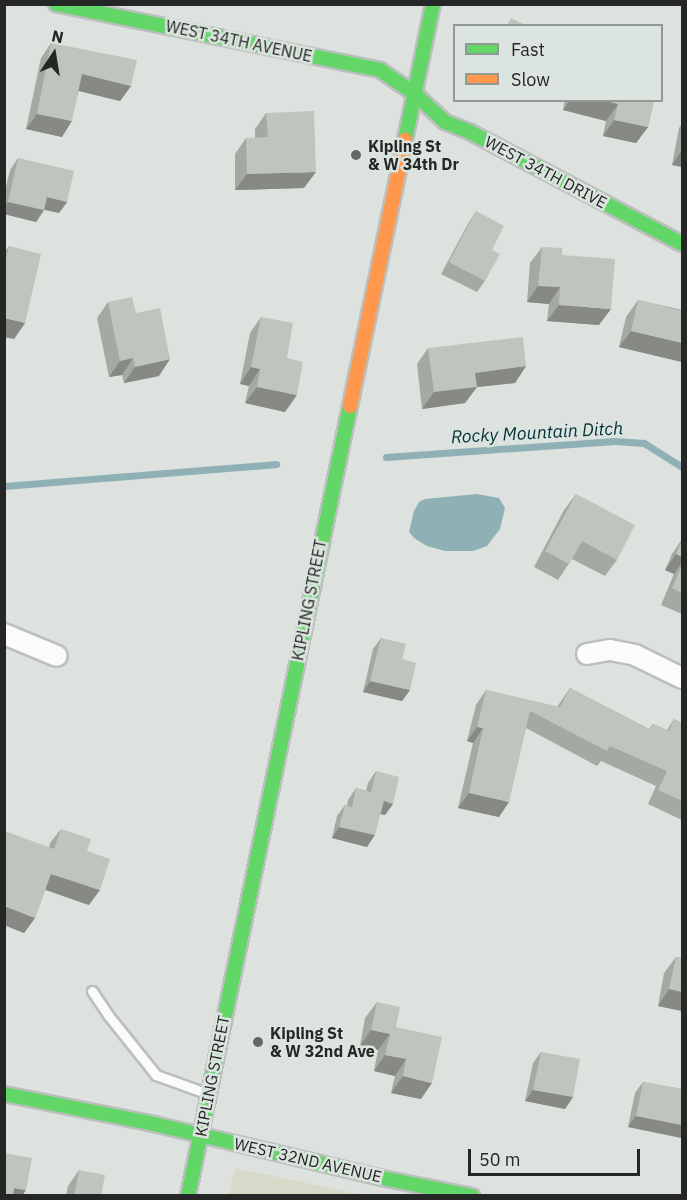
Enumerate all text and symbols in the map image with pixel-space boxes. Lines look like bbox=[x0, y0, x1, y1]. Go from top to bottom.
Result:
street label: WEST 34TH AVENUE bbox=[164, 16, 314, 66]
north arrow bbox=[24, 24, 84, 84]
legend bbox=[453, 24, 663, 102]
text: N bbox=[50, 25, 65, 47]
text: Fast bbox=[511, 38, 545, 61]
text: Slow bbox=[511, 68, 550, 91]
street label: WEST 34TH DRIVE bbox=[482, 132, 610, 212]
place label: Kipling St & W 34th Dr bbox=[368, 136, 459, 174]
marker: Kipling St & W 34th Dr bbox=[349, 148, 363, 162]
water label: Rocky Mountain Ditch bbox=[450, 418, 624, 448]
street label: KIPLING STREET bbox=[288, 538, 330, 662]
street label: KIPLING STREET bbox=[191, 1014, 233, 1138]
place label: Kipling St & W 32nd Ave bbox=[270, 1023, 375, 1061]
marker: Kipling St & W 32nd Ave bbox=[251, 1035, 265, 1049]
street label: WEST 32ND AVENUE bbox=[232, 1134, 384, 1186]
scale bar bbox=[471, 1137, 644, 1175]
text: 50 m bbox=[479, 1148, 521, 1171]

